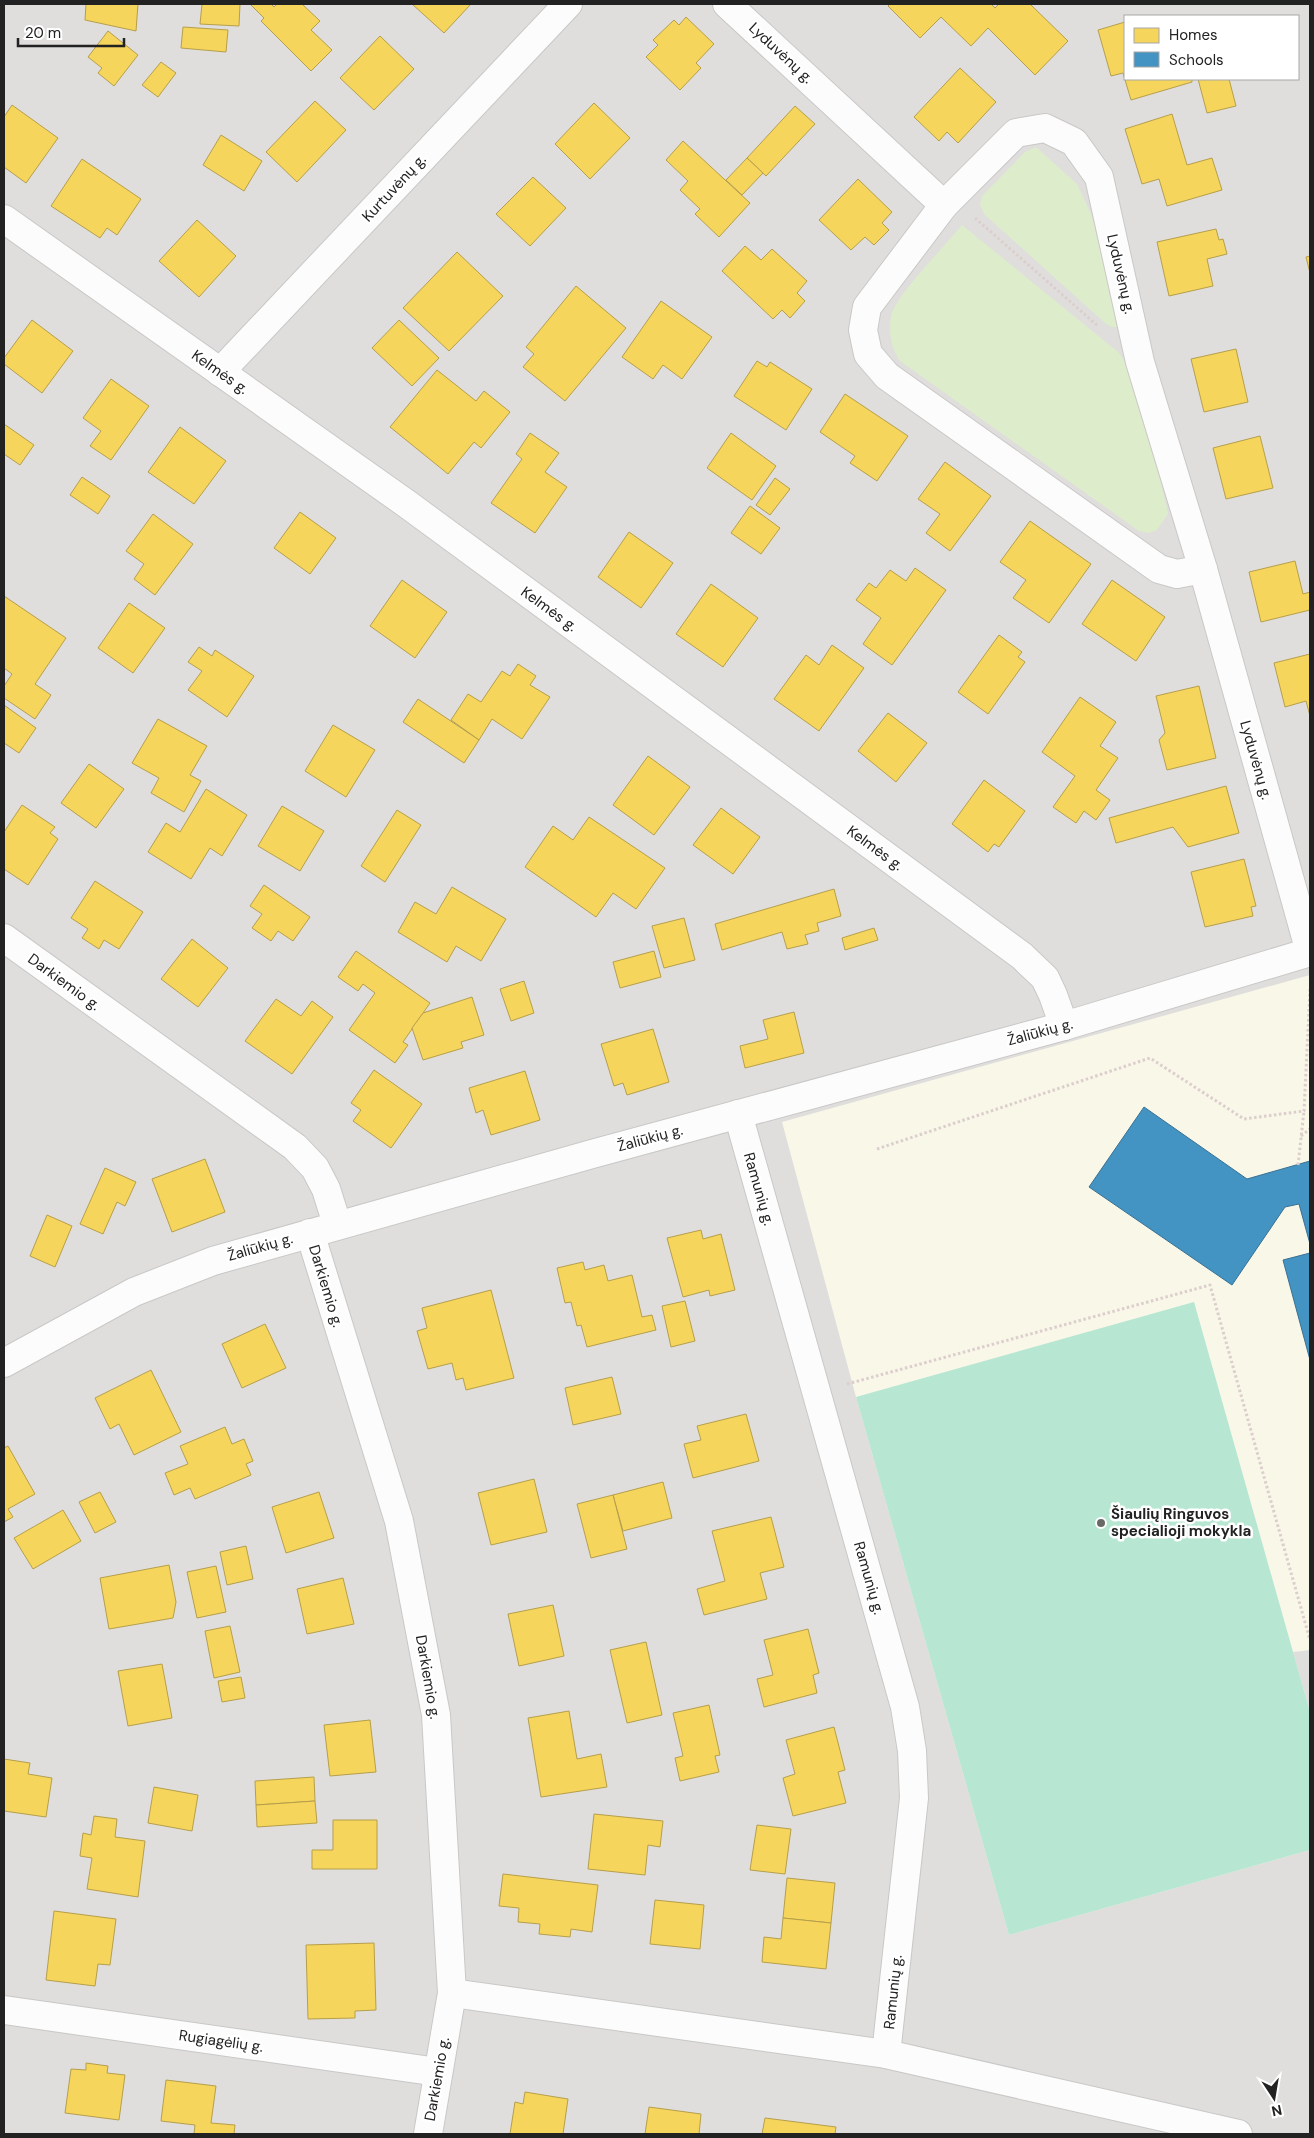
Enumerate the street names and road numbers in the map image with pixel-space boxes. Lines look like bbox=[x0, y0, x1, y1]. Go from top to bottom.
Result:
street label: Lyduvėnų g. bbox=[744, 18, 818, 88]
street label: Kurtuvėnų g. bbox=[357, 150, 431, 226]
street label: Lyduvėnų g. bbox=[1102, 232, 1140, 316]
street label: Kelmės g. bbox=[188, 345, 252, 399]
street label: Kelmės g. bbox=[517, 582, 581, 636]
street label: Lyduvėnų g. bbox=[1235, 718, 1277, 802]
street label: Kelmės g. bbox=[843, 821, 907, 875]
street label: Darkiemio g. bbox=[24, 949, 104, 1015]
street label: Žaliūkių g. bbox=[1005, 1014, 1075, 1050]
street label: Žaliūkių g. bbox=[615, 1120, 685, 1156]
street label: Ramunių g. bbox=[739, 1150, 779, 1228]
street label: Žaliūkių g. bbox=[225, 1228, 295, 1266]
street label: Darkiemio g. bbox=[304, 1242, 348, 1330]
street label: Ramunių g. bbox=[849, 1539, 889, 1617]
street label: Darkiemio g. bbox=[411, 1633, 445, 1721]
street label: Ramunių g. bbox=[879, 1954, 907, 2030]
street label: Rugiagėlių g. bbox=[177, 2025, 265, 2057]
street label: Darkiemio g. bbox=[420, 2035, 454, 2123]

